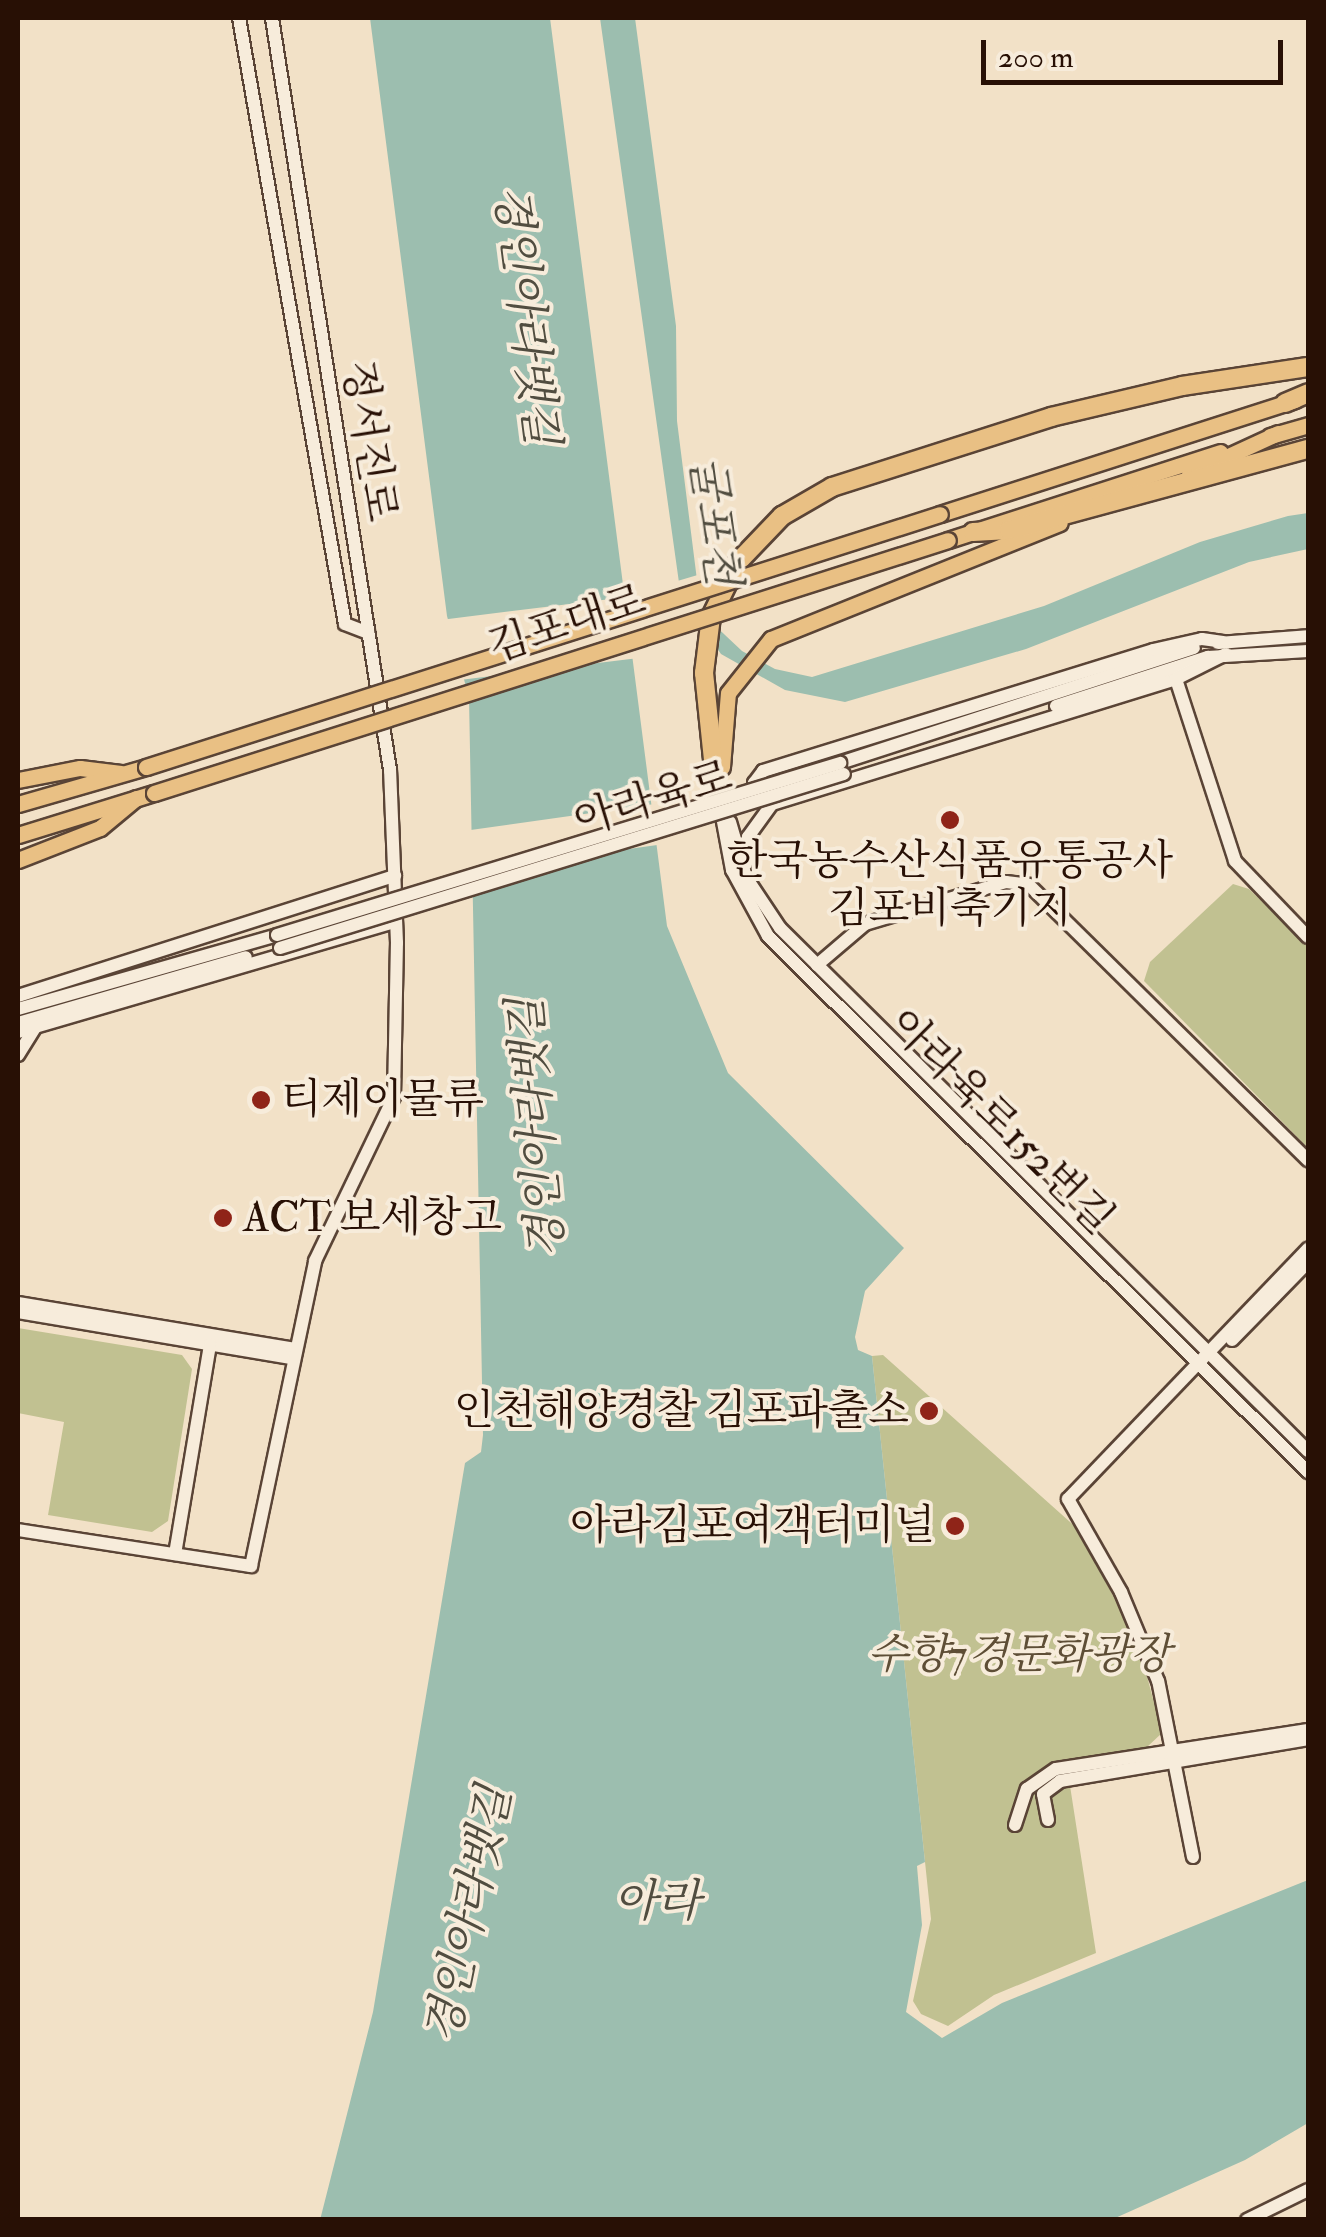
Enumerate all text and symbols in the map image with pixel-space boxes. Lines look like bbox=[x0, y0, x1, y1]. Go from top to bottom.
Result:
scale bar bbox=[986, 20, 1288, 82]
text: 200 m bbox=[998, 39, 1074, 76]
water label: 경인아라뱃길 bbox=[482, 182, 568, 448]
street label: 정서진로 bbox=[331, 357, 407, 525]
water label: 굴포천 bbox=[677, 453, 749, 589]
street label: 김포대로 bbox=[482, 575, 652, 673]
street label: 아라육로 bbox=[568, 751, 738, 847]
marker: 한국농수산식품유통공사 김포비축기지 bbox=[939, 809, 961, 831]
place label: 한국농수산식품유통공사 김포비축기지 bbox=[727, 836, 1173, 934]
water label: 경인아라뱃길 bbox=[500, 996, 576, 1260]
street label: 아라육로152번길 bbox=[878, 999, 1124, 1245]
place label: 티제이물류 bbox=[281, 1075, 484, 1125]
marker: 티제이물류 bbox=[250, 1089, 272, 1111]
place label: ACT 보세창고 bbox=[243, 1193, 502, 1243]
marker: ACT 보세창고 bbox=[212, 1207, 234, 1229]
place label: 인천해양경찰 김포파출소 bbox=[454, 1386, 909, 1436]
marker: 인천해양경찰 김포파출소 bbox=[918, 1400, 940, 1422]
place label: 아라김포여객터미널 bbox=[570, 1501, 935, 1551]
marker: 아라김포여객터미널 bbox=[944, 1515, 966, 1537]
park label: 수향7경문화광장 bbox=[867, 1630, 1171, 1680]
water label: 경인아라뱃길 bbox=[416, 1782, 524, 2048]
water label: 아라 bbox=[614, 1876, 700, 1930]

